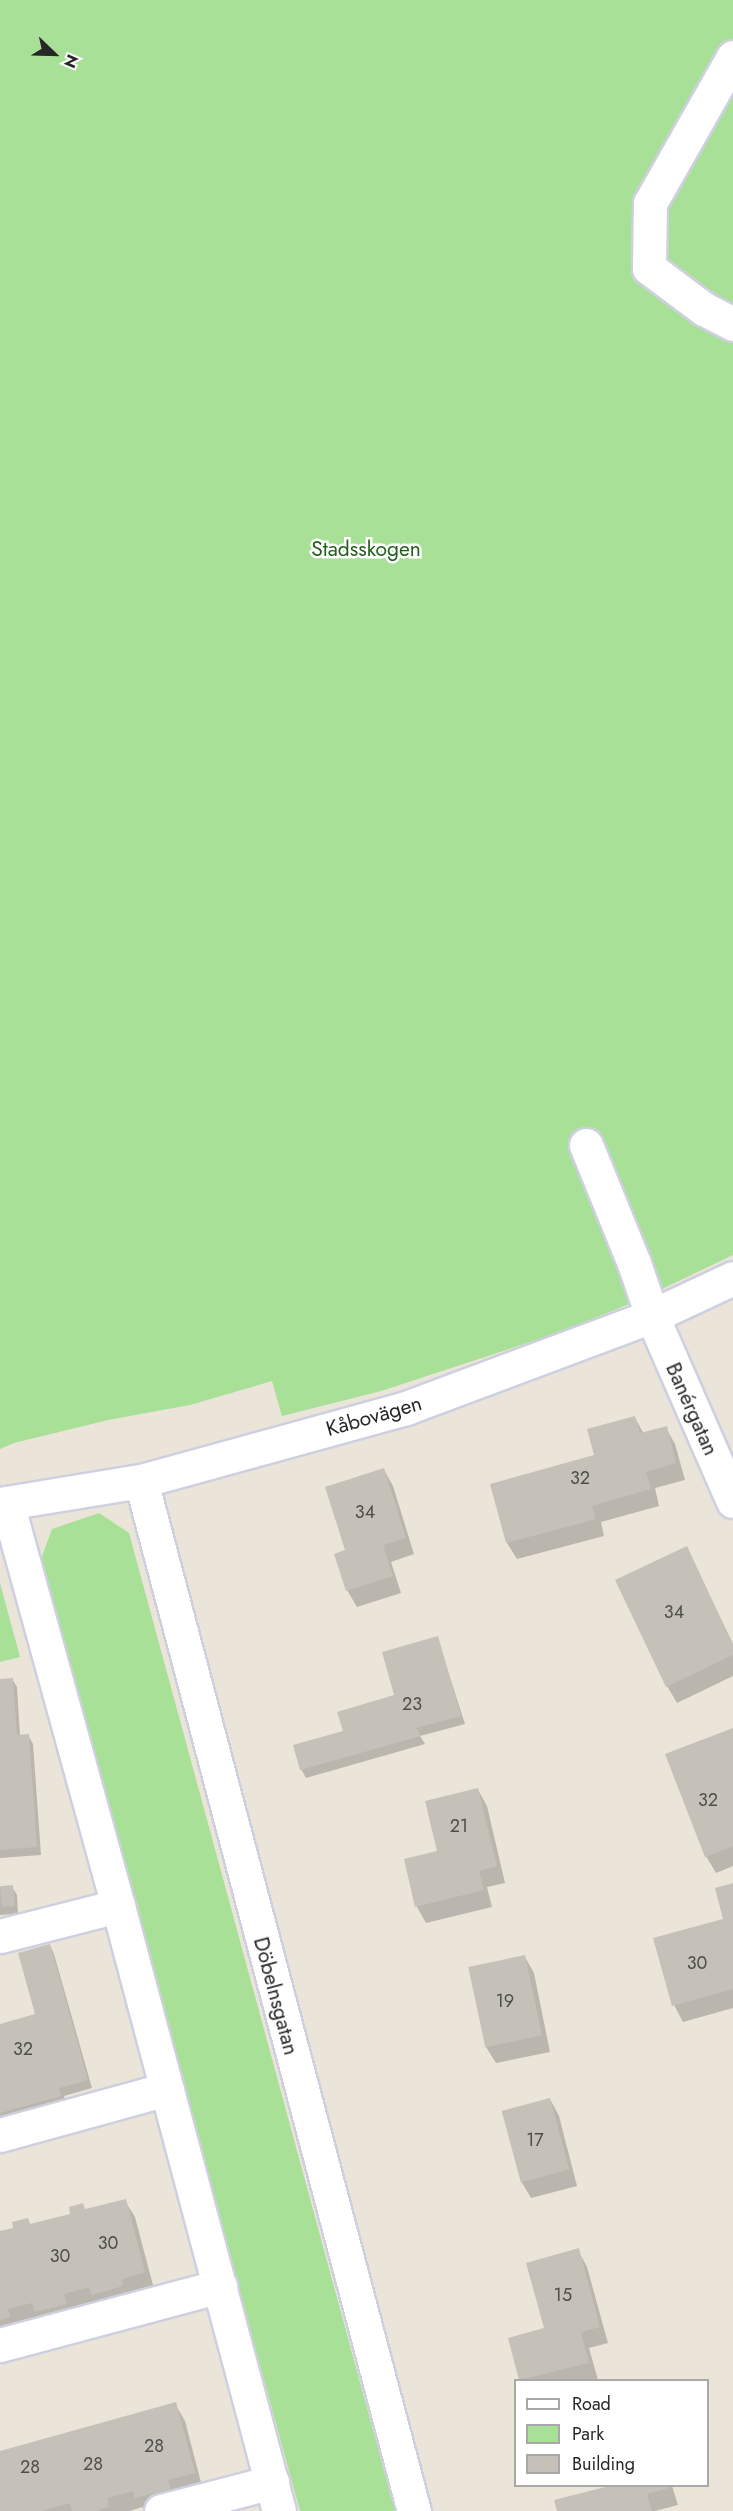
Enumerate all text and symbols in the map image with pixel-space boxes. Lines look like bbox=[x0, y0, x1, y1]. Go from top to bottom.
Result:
north arrow bbox=[24, 24, 84, 84]
text: N bbox=[58, 51, 84, 72]
park label: Stadsskogen bbox=[311, 536, 421, 562]
street label: Banérgatan bbox=[660, 1359, 724, 1459]
street label: Kåbovägen bbox=[323, 1390, 425, 1442]
house number: 32 bbox=[570, 1467, 590, 1489]
house number: 34 bbox=[355, 1501, 375, 1523]
house number: 34 bbox=[664, 1601, 684, 1623]
house number: 23 bbox=[402, 1693, 422, 1715]
house number: 32 bbox=[698, 1789, 718, 1811]
house number: 21 bbox=[450, 1815, 468, 1837]
street label: Döbelnsgatan bbox=[248, 1934, 304, 2058]
house number: 30 bbox=[687, 1952, 707, 1974]
house number: 19 bbox=[496, 1990, 514, 2012]
house number: 32 bbox=[13, 2038, 33, 2060]
house number: 17 bbox=[526, 2129, 544, 2151]
house number: 30 bbox=[98, 2232, 118, 2254]
house number: 30 bbox=[50, 2245, 70, 2267]
house number: 15 bbox=[554, 2284, 572, 2306]
legend bbox=[514, 2379, 709, 2487]
text: Road bbox=[572, 2391, 611, 2417]
text: Park bbox=[572, 2421, 604, 2447]
house number: 28 bbox=[144, 2435, 164, 2457]
text: Building bbox=[572, 2451, 635, 2477]
house number: 28 bbox=[83, 2453, 103, 2475]
house number: 28 bbox=[20, 2456, 40, 2478]

